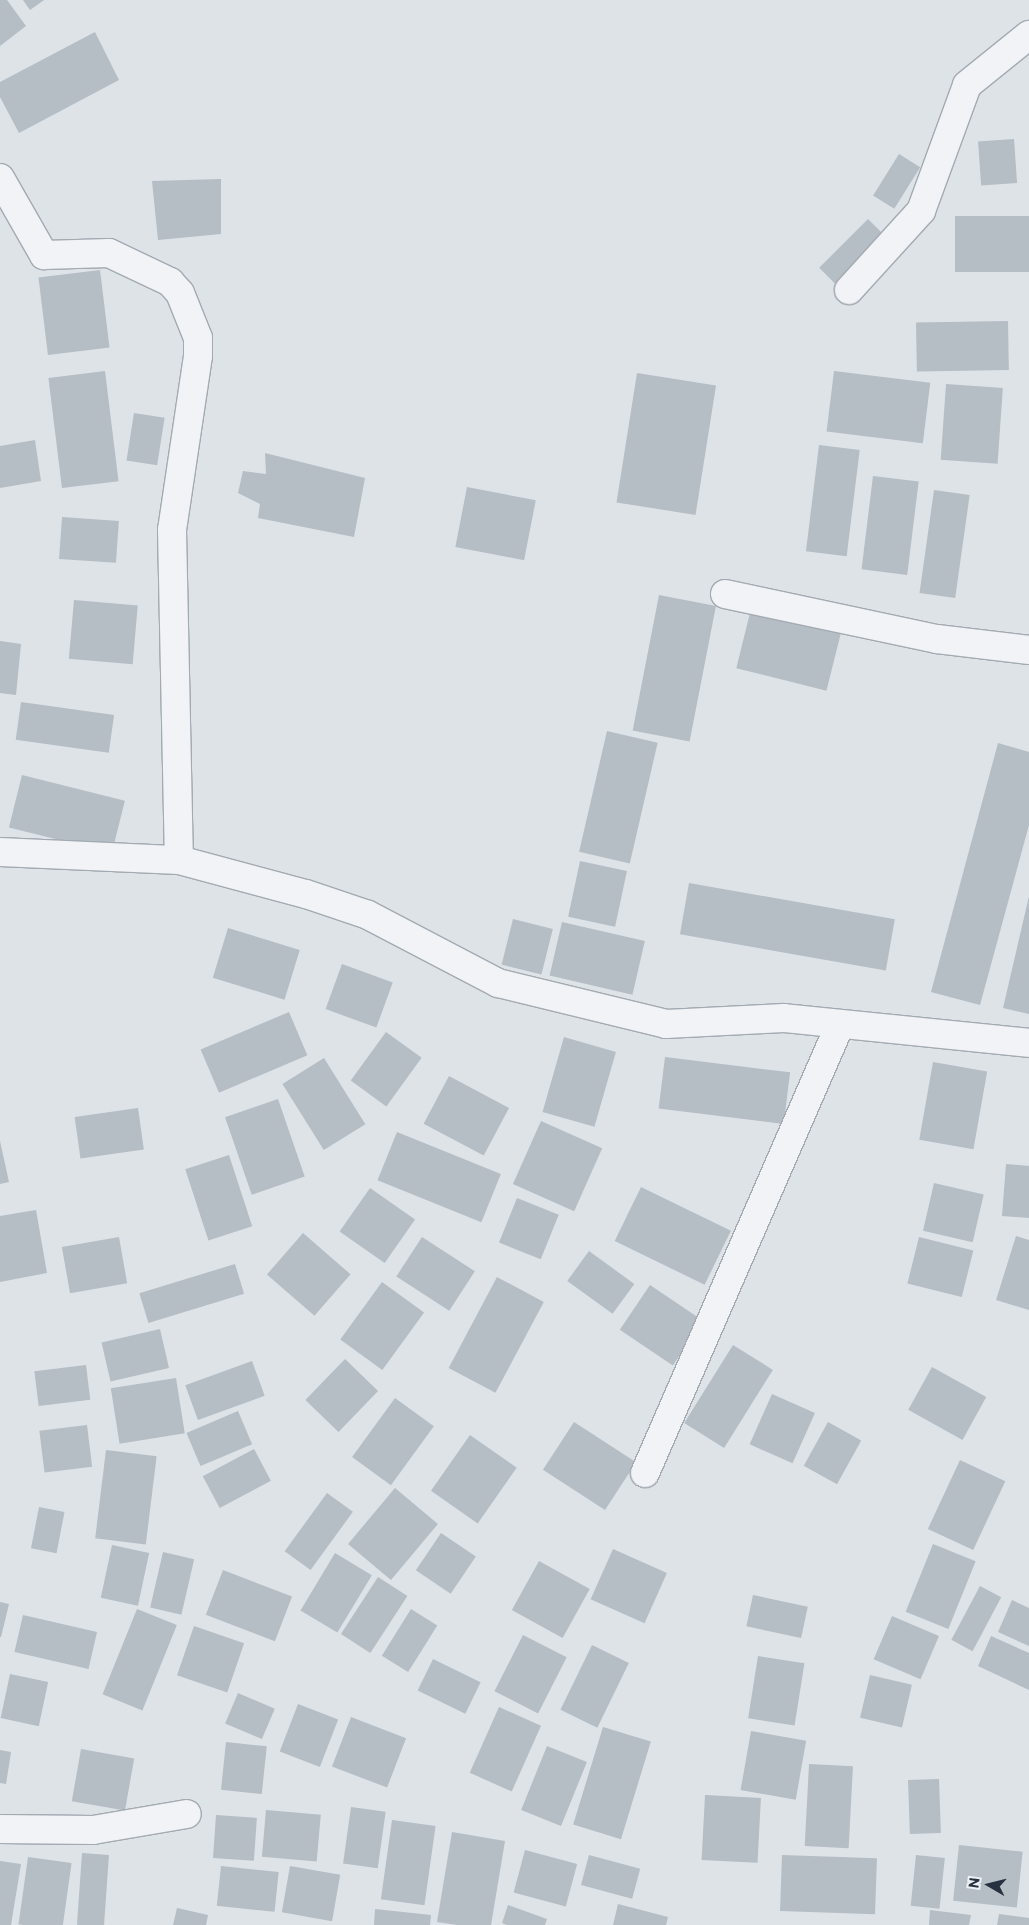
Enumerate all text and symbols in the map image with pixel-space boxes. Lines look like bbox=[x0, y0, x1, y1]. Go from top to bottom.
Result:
north arrow bbox=[964, 1860, 1014, 1910]
text: N bbox=[965, 1876, 983, 1889]

